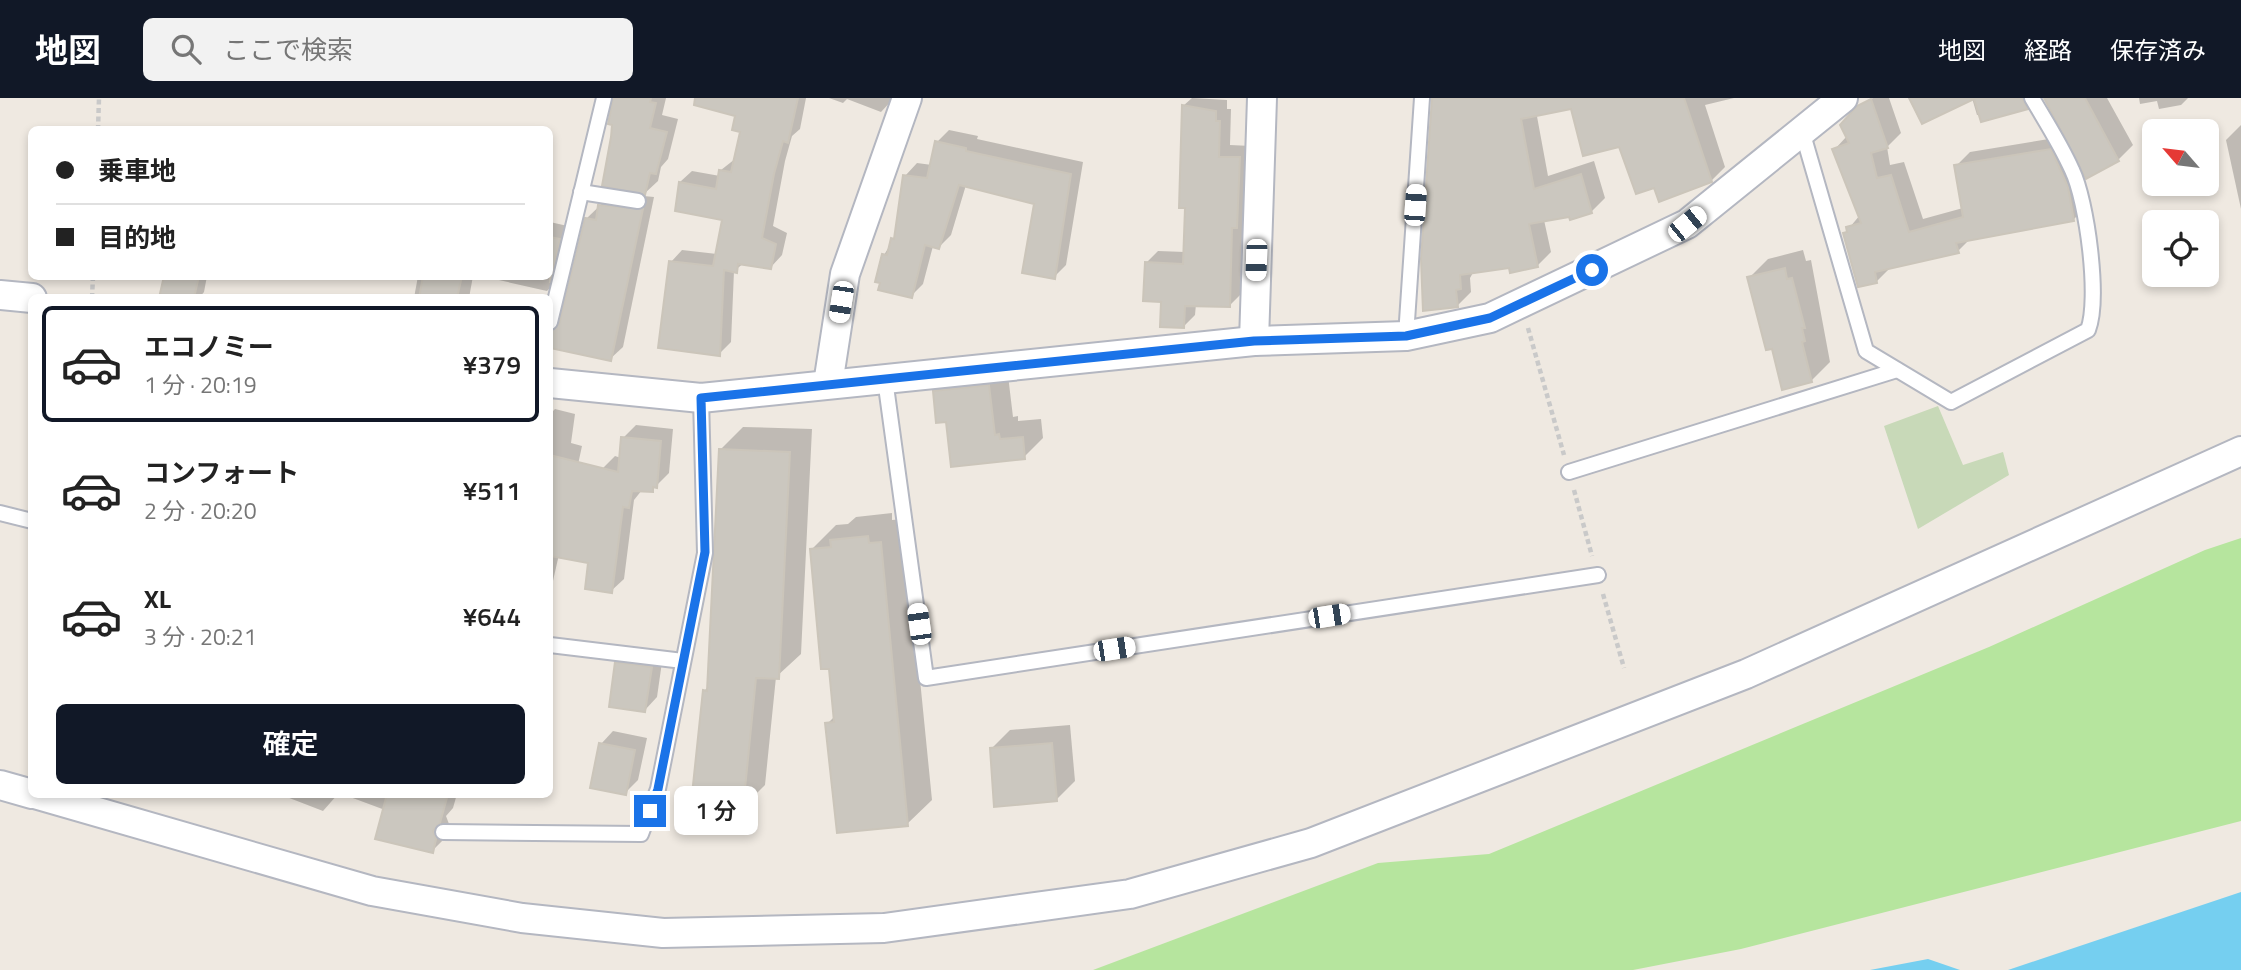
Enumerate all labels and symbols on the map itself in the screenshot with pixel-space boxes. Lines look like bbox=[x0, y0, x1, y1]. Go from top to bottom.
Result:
north arrow bbox=[2142, 119, 2219, 196]
car bbox=[1404, 183, 1427, 227]
car bbox=[1665, 203, 1710, 245]
car bbox=[1245, 239, 1268, 281]
route start bbox=[1576, 254, 1608, 286]
car bbox=[828, 280, 855, 324]
car bbox=[906, 602, 933, 646]
car bbox=[1307, 602, 1352, 630]
car bbox=[1092, 635, 1137, 663]
callout: 1 分 bbox=[674, 786, 758, 836]
route end bbox=[634, 795, 666, 827]

